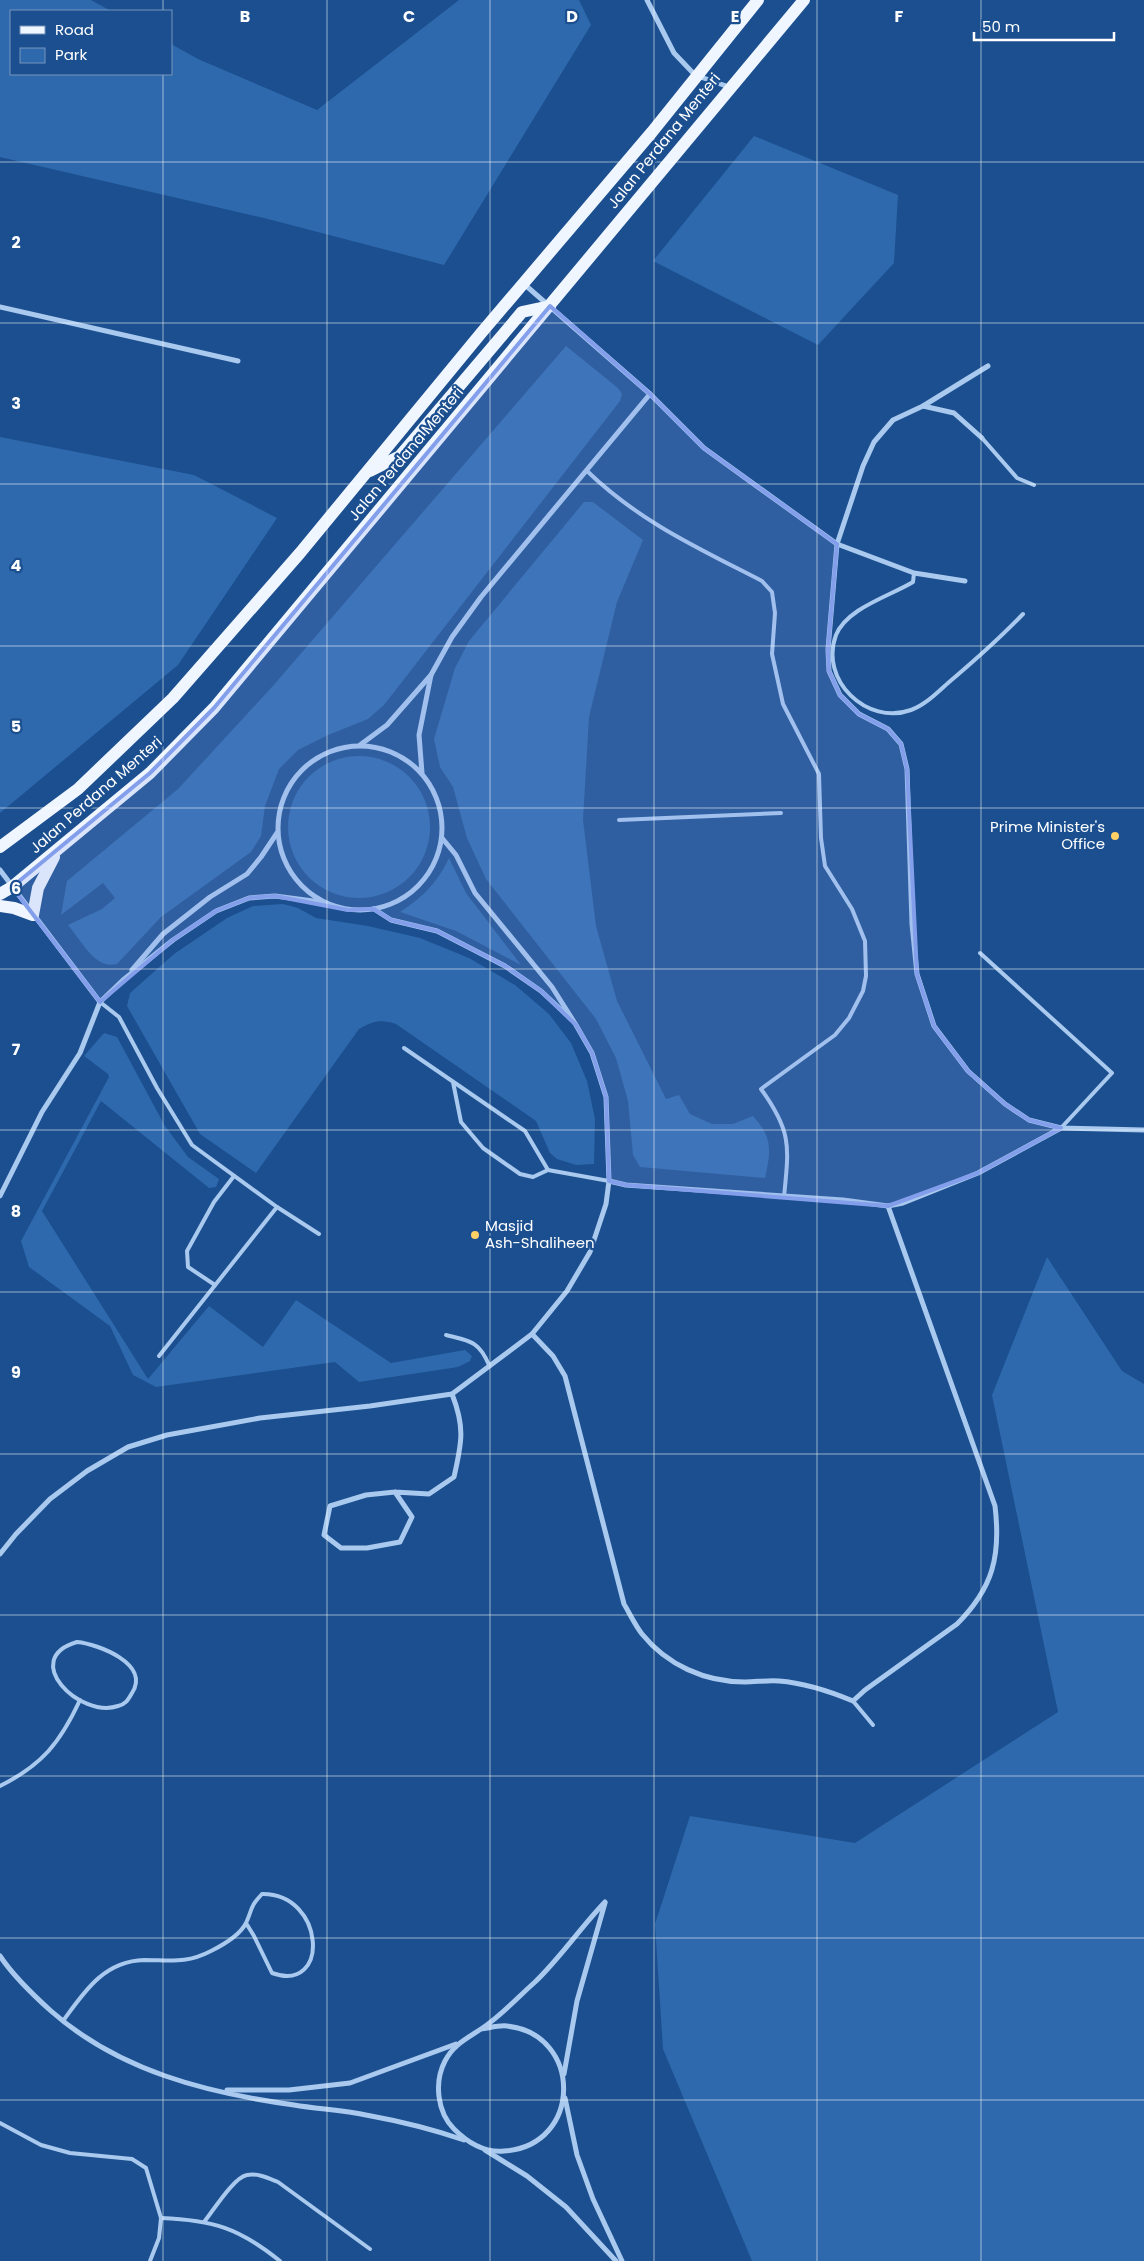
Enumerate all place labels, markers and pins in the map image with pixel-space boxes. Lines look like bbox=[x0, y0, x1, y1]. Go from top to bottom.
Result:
place label: Prime Minister's Office bbox=[990, 816, 1105, 854]
marker: Prime Minister's Office bbox=[1109, 830, 1121, 842]
place label: Masjid Ash-Shaliheen bbox=[485, 1215, 595, 1253]
marker: Masjid Ash-Shaliheen bbox=[469, 1229, 481, 1241]

